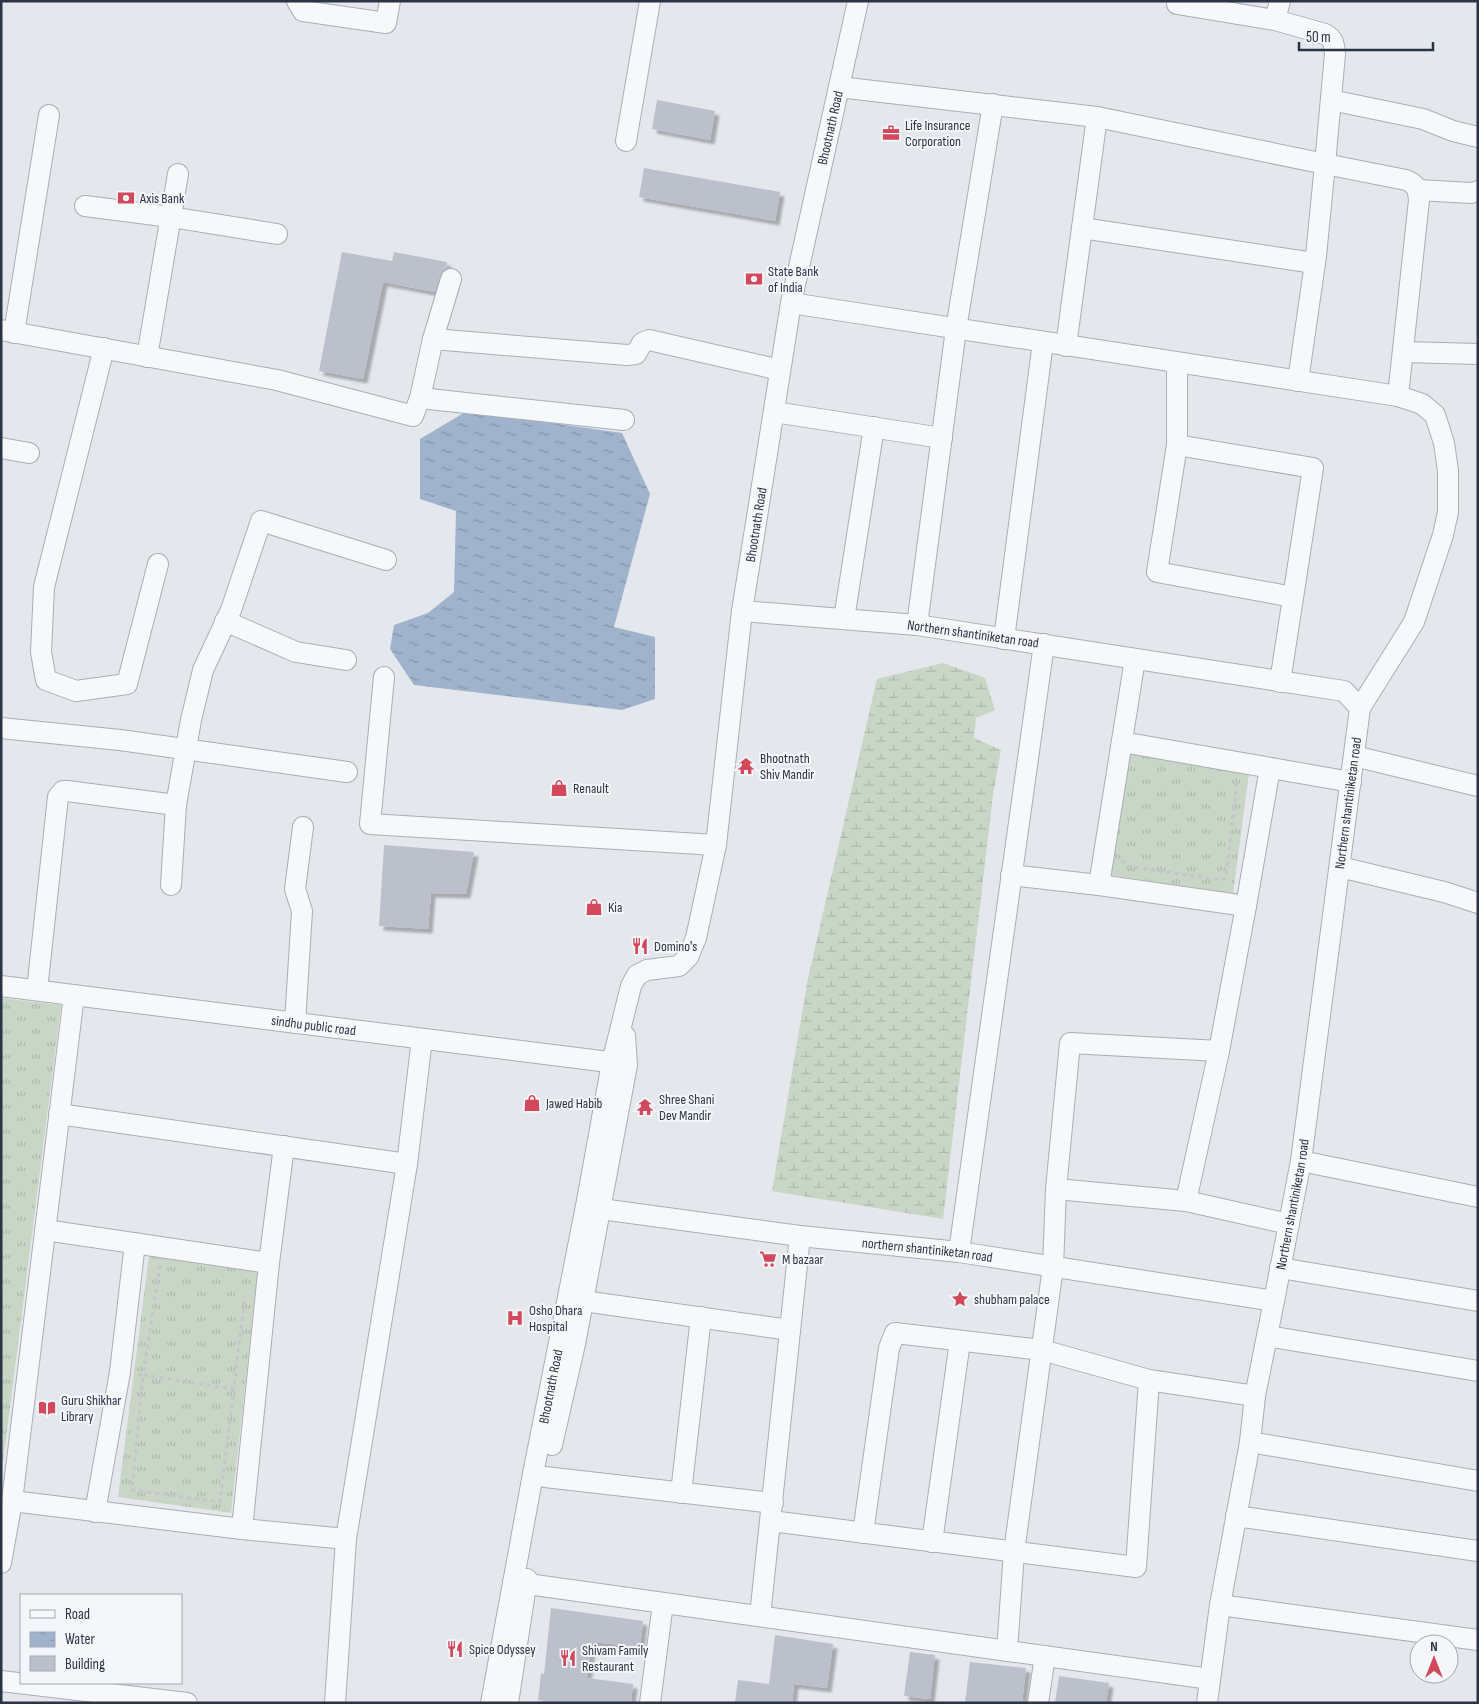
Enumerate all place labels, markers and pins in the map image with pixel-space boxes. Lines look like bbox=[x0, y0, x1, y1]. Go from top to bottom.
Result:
place label: Life Insurance Corporation bbox=[905, 117, 970, 150]
office icon: Life Insurance Corporation bbox=[881, 123, 901, 143]
bank icon: Axis Bank bbox=[116, 188, 136, 208]
place label: Axis Bank bbox=[139, 190, 185, 207]
place label: State Bank of India bbox=[768, 263, 819, 296]
bank icon: State Bank of India bbox=[744, 269, 764, 289]
place label: Bhootnath Shiv Mandir bbox=[760, 750, 814, 783]
temple icon: Bhootnath Shiv Mandir bbox=[736, 756, 756, 776]
shop icon: Renault bbox=[549, 778, 569, 798]
place label: Renault bbox=[573, 780, 609, 797]
shop icon: Kia bbox=[584, 897, 604, 917]
place label: Kia bbox=[608, 899, 622, 916]
restaurant icon: Domino's bbox=[630, 936, 650, 956]
place label: Domino's bbox=[654, 938, 697, 955]
place label: Shree Shani Dev Mandir bbox=[659, 1091, 714, 1124]
shop icon: Jawed Habib bbox=[522, 1093, 542, 1113]
place label: Jawed Habib bbox=[545, 1095, 603, 1112]
temple icon: Shree Shani Dev Mandir bbox=[635, 1097, 655, 1117]
supermarket icon: M bazaar bbox=[758, 1249, 778, 1269]
place label: M bazaar bbox=[782, 1251, 824, 1268]
place icon: shubham palace bbox=[950, 1289, 970, 1309]
place label: shubham palace bbox=[974, 1291, 1050, 1308]
place label: Osho Dhara Hospital bbox=[529, 1302, 582, 1335]
hospital icon: Osho Dhara Hospital bbox=[505, 1308, 525, 1328]
place label: Guru Shikhar Library bbox=[61, 1392, 121, 1425]
library icon: Guru Shikhar Library bbox=[37, 1398, 57, 1418]
restaurant icon: Spice Odyssey bbox=[445, 1639, 465, 1659]
place label: Spice Odyssey bbox=[469, 1641, 536, 1658]
place label: Shivam Family Restaurant bbox=[582, 1642, 649, 1675]
restaurant icon: Shivam Family Restaurant bbox=[558, 1648, 578, 1668]

